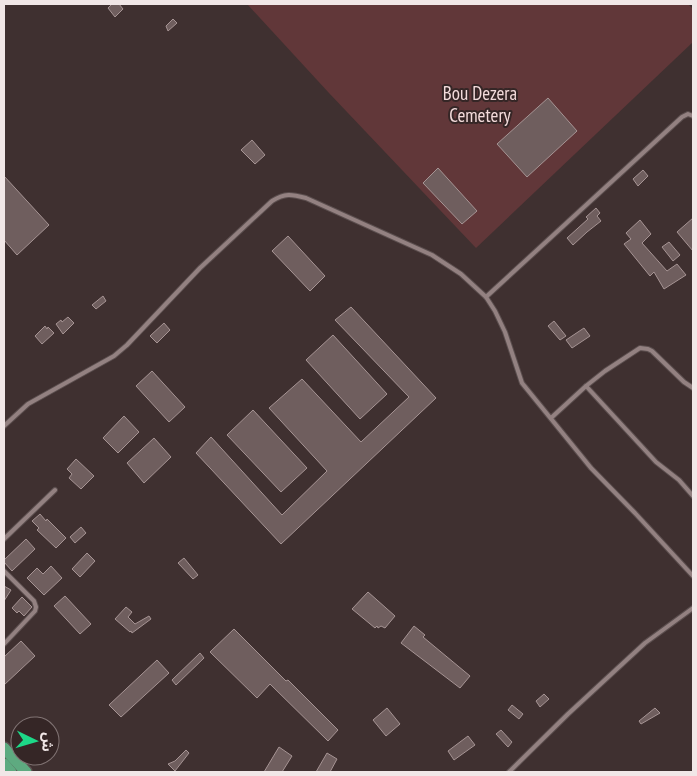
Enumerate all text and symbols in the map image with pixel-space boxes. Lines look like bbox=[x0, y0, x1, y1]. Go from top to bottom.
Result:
park label: Bou Dezera Cemetery bbox=[443, 81, 517, 127]
north arrow bbox=[10, 716, 60, 766]
text: ش bbox=[38, 732, 58, 752]

